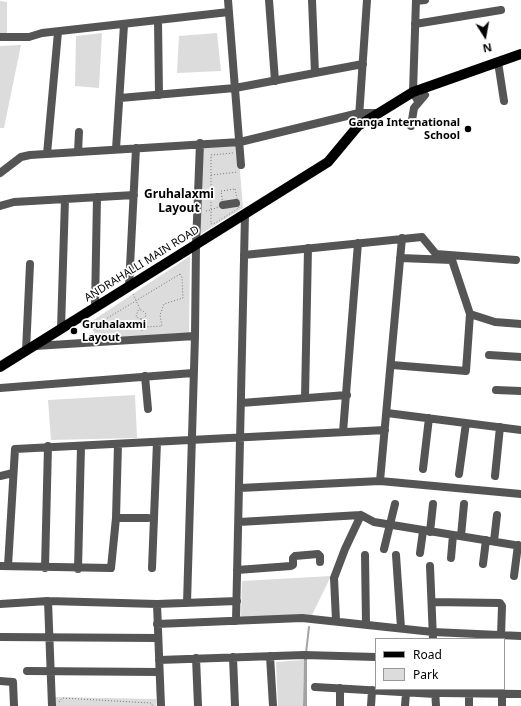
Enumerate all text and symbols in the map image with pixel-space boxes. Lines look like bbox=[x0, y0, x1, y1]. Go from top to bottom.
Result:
north arrow bbox=[465, 16, 505, 56]
text: N bbox=[482, 40, 493, 56]
place label: Ganga International School bbox=[349, 116, 460, 142]
marker: Ganga International School bbox=[463, 124, 473, 134]
district label: Gruhalaxmi Layout bbox=[144, 188, 214, 216]
street label: ANDRAHALLI MAIN ROAD bbox=[82, 223, 202, 305]
place label: Gruhalaxmi Layout bbox=[82, 318, 146, 344]
marker: Gruhalaxmi Layout bbox=[69, 326, 79, 336]
legend bbox=[375, 638, 505, 690]
text: Road bbox=[413, 646, 442, 663]
text: Park bbox=[413, 666, 438, 683]

